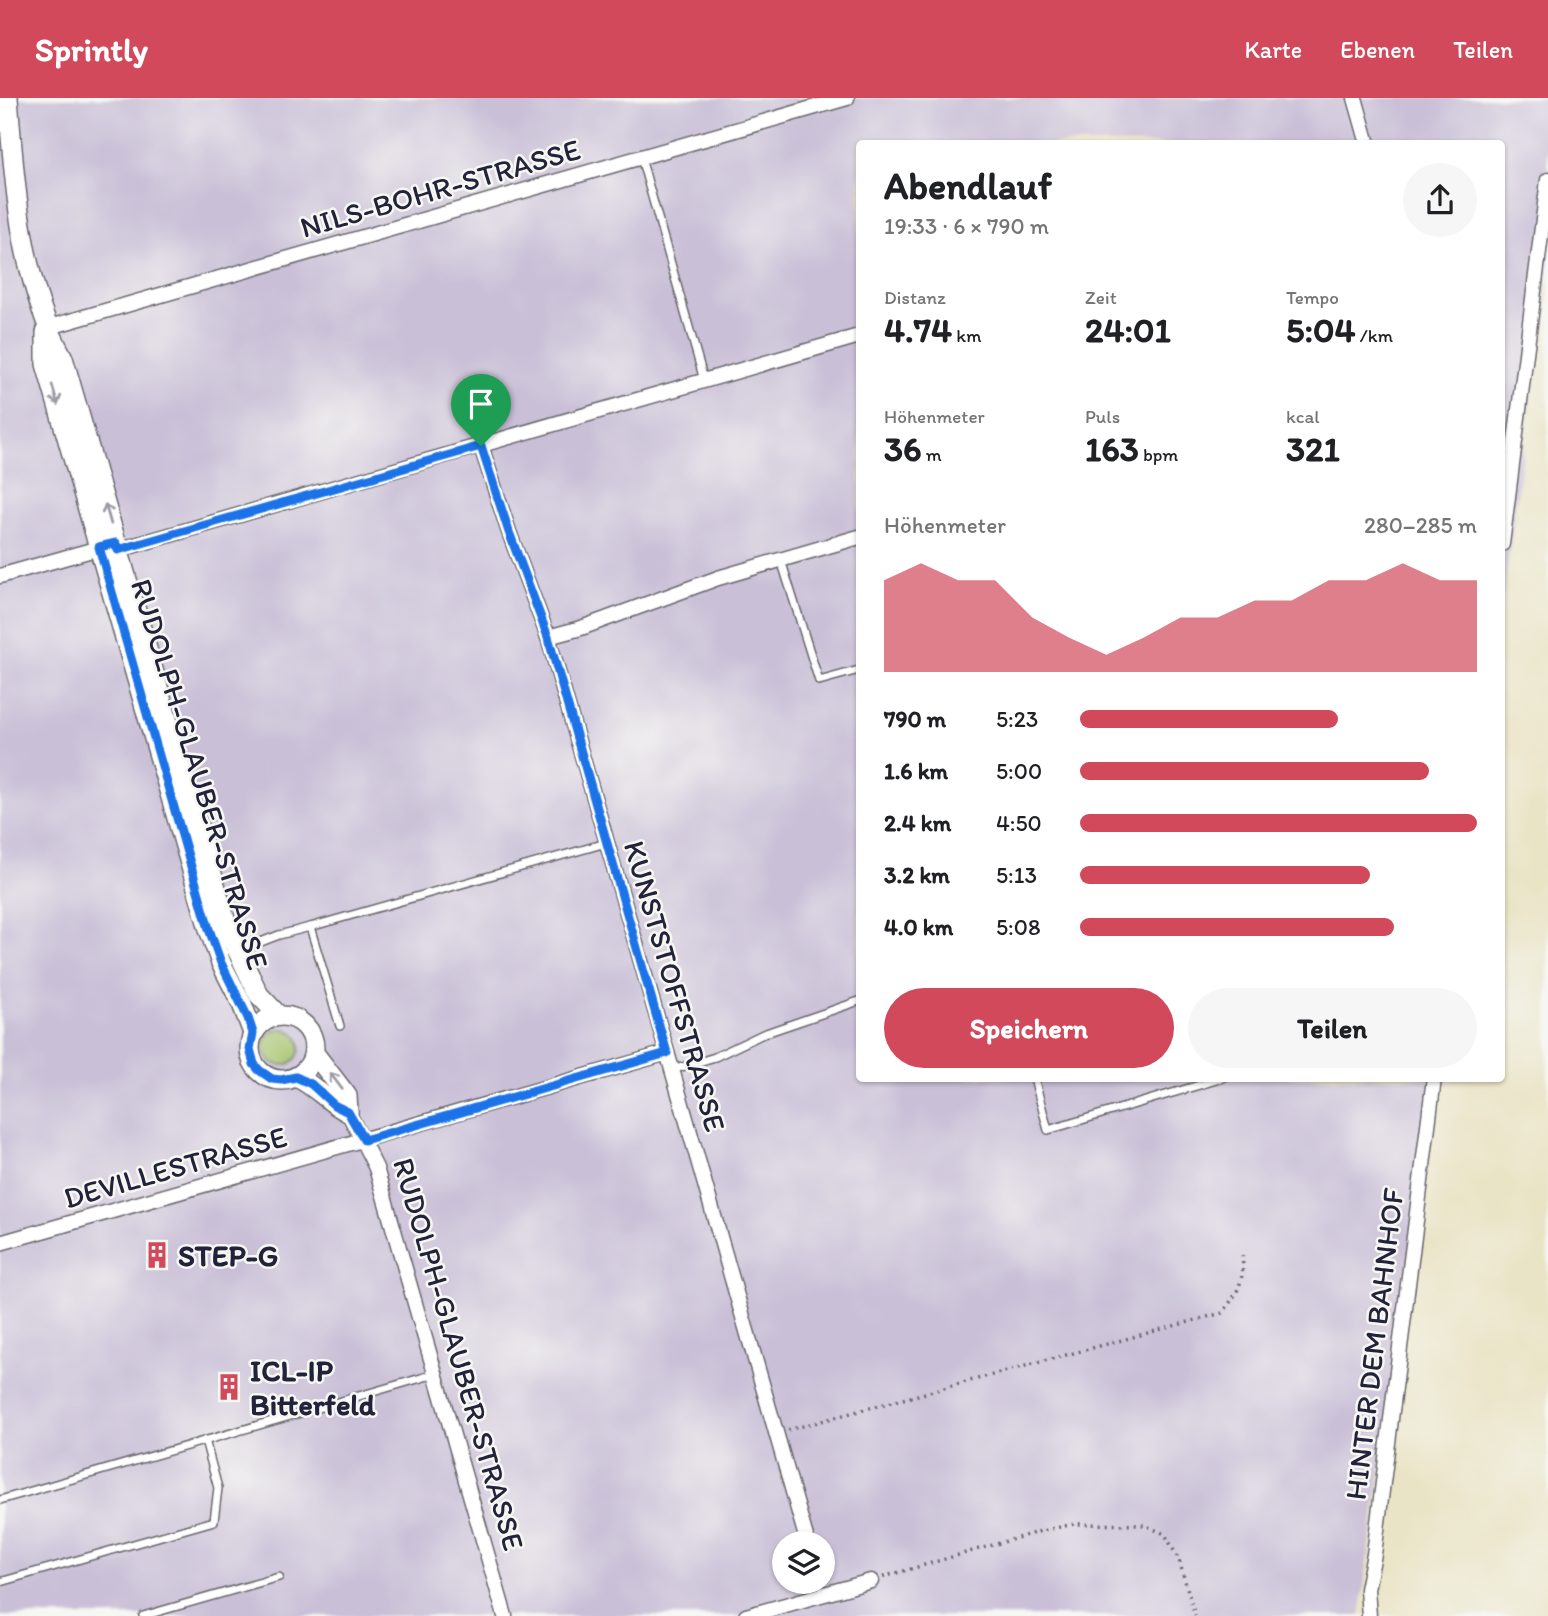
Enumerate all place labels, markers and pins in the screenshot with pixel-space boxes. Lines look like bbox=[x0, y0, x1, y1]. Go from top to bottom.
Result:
pin bbox=[451, 374, 511, 446]
place label: STEP-G bbox=[178, 1237, 279, 1274]
building icon: STEP-G bbox=[142, 1240, 172, 1270]
place label: ICL-IP Bitterfeld bbox=[250, 1352, 376, 1423]
building icon: ICL-IP Bitterfeld bbox=[214, 1372, 244, 1402]

